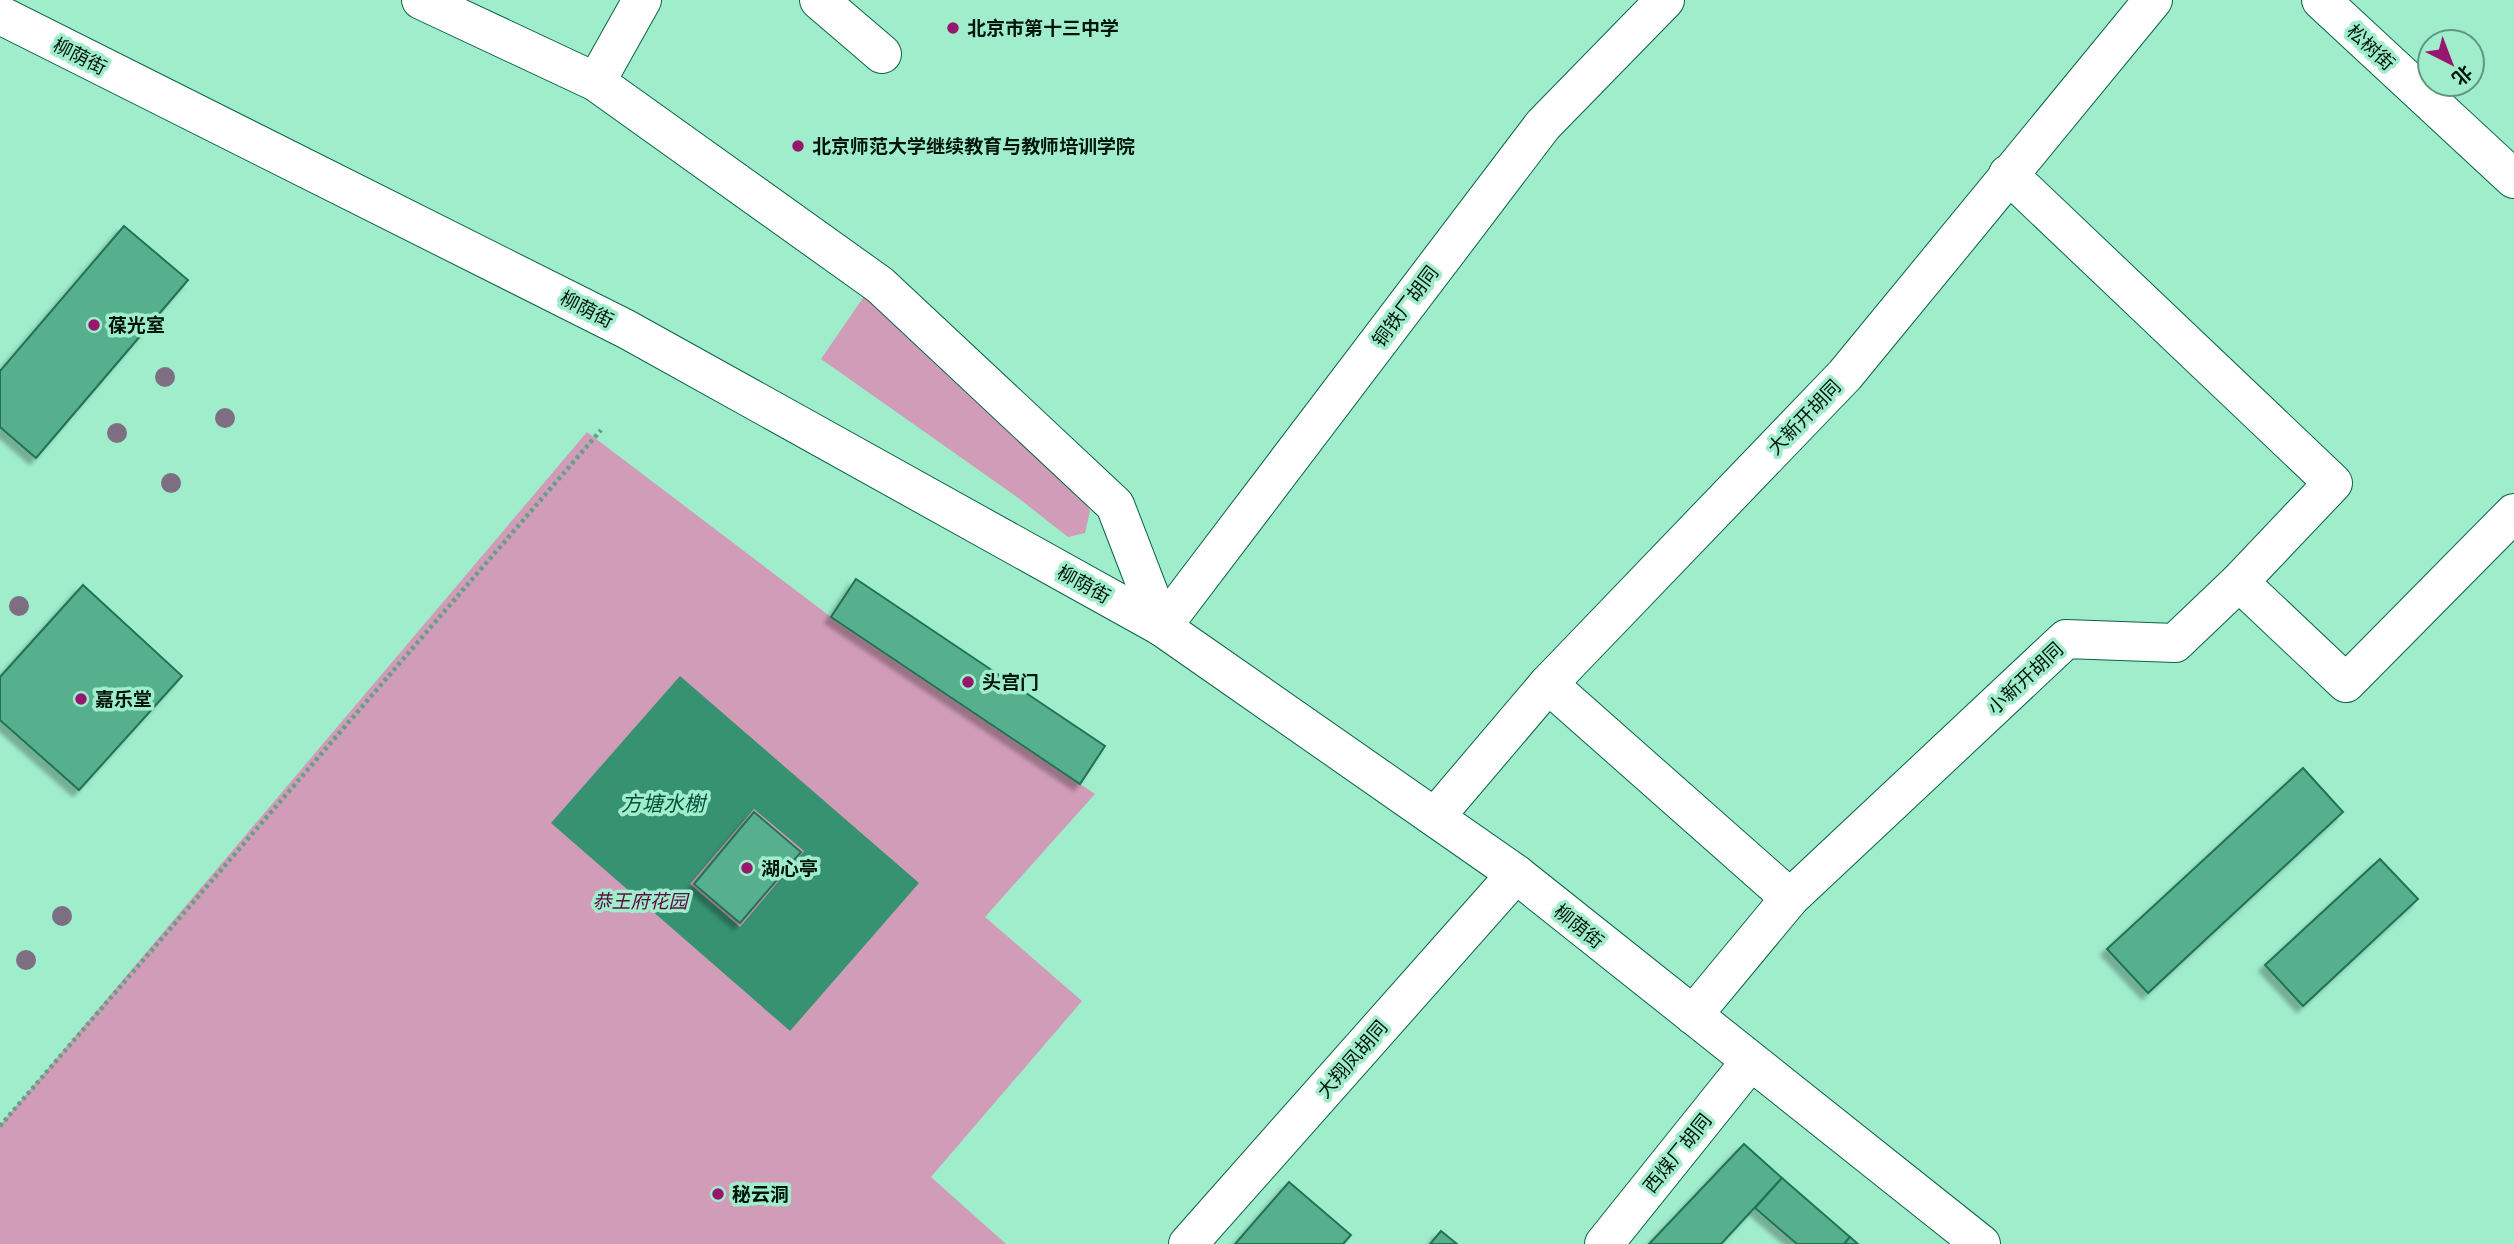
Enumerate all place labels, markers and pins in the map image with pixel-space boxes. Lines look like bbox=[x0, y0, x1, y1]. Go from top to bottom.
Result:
place label: 北京市第十三中学 bbox=[967, 14, 1119, 40]
marker: 北京市第十三中学 bbox=[945, 20, 961, 36]
place label: 北京师范大学继续教育与教师培训学院 bbox=[812, 132, 1135, 158]
marker: 北京师范大学继续教育与教师培训学院 bbox=[790, 138, 806, 154]
place label: 葆光室 bbox=[108, 311, 165, 337]
marker: 葆光室 bbox=[86, 317, 102, 333]
place label: 头宫门 bbox=[982, 668, 1039, 694]
marker: 头宫门 bbox=[960, 674, 976, 690]
place label: 嘉乐堂 bbox=[95, 685, 152, 711]
marker: 嘉乐堂 bbox=[73, 691, 89, 707]
place label: 湖心亭 bbox=[761, 854, 818, 880]
marker: 湖心亭 bbox=[739, 860, 755, 876]
place label: 秘云洞 bbox=[732, 1180, 789, 1206]
marker: 秘云洞 bbox=[710, 1186, 726, 1202]

